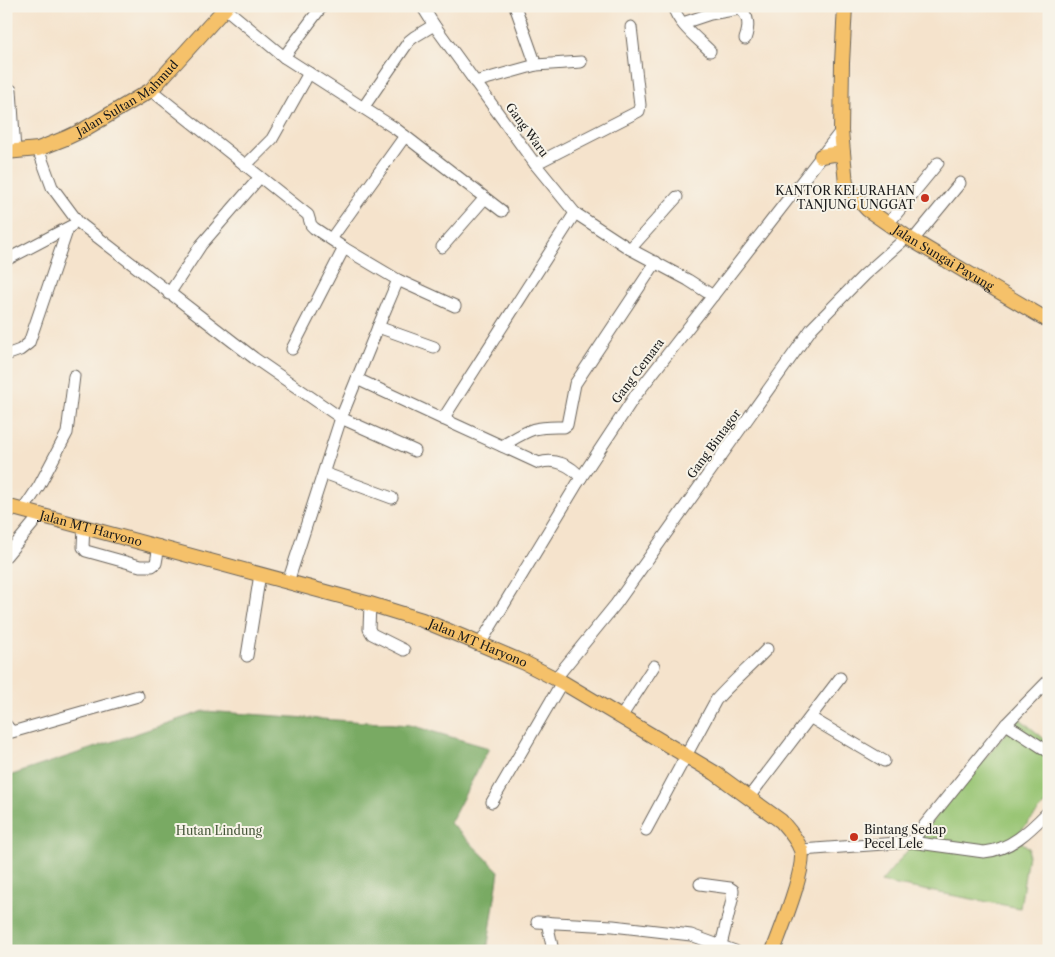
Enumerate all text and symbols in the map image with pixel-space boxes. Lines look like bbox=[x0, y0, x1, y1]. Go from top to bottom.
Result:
street label: Jalan Sultan Mahmud bbox=[72, 56, 182, 140]
street label: Gang Waru bbox=[503, 100, 552, 160]
place label: KANTOR KELURAHAN TANJUNG UNGGAT bbox=[775, 183, 915, 212]
marker: KANTOR KELURAHAN TANJUNG UNGGAT bbox=[919, 192, 931, 204]
street label: Jalan Sungai Payung bbox=[889, 221, 997, 294]
street label: Gang Cemara bbox=[608, 335, 667, 406]
street label: Gang Bintagor bbox=[683, 406, 744, 481]
street label: Jalan MT Haryono bbox=[36, 507, 144, 549]
street label: Jalan MT Haryono bbox=[425, 615, 530, 670]
place label: Bintang Sedap Pecel Lele bbox=[864, 822, 946, 851]
park label: Hutan Lindung bbox=[176, 823, 263, 838]
marker: Bintang Sedap Pecel Lele bbox=[848, 831, 860, 843]

